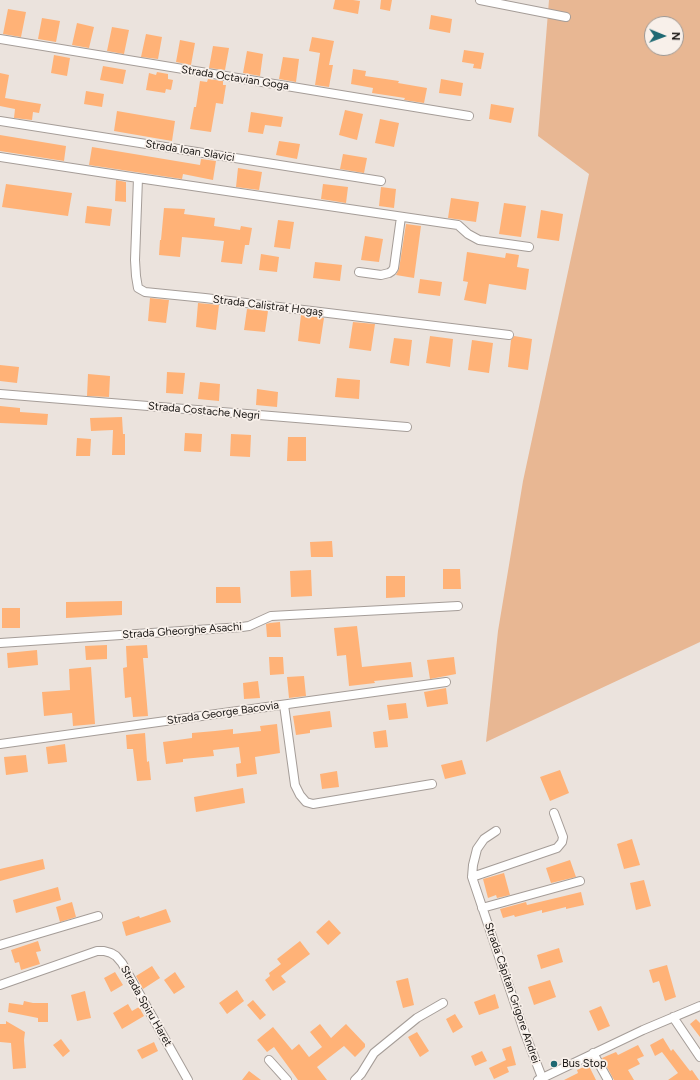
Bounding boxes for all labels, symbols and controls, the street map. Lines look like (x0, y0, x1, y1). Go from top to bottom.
north arrow (644, 16, 684, 56)
text: N (669, 32, 682, 41)
street label: Strada Octavian Goga (180, 63, 290, 93)
street label: Strada Ioan Slavici (144, 137, 236, 165)
street label: Strada Calistrat Hogaș (212, 293, 324, 319)
street label: Strada Costache Negri (148, 400, 260, 422)
street label: Strada Gheorghe Asachi (122, 620, 242, 642)
street label: Strada George Bacovia (166, 699, 280, 727)
street label: Strada Căpitan Grigore Andrei (482, 921, 542, 1065)
street label: Strada Spiru Haret (117, 963, 175, 1049)
place label: Bus Stop (562, 1057, 606, 1071)
marker: Bus Stop (549, 1059, 559, 1069)

